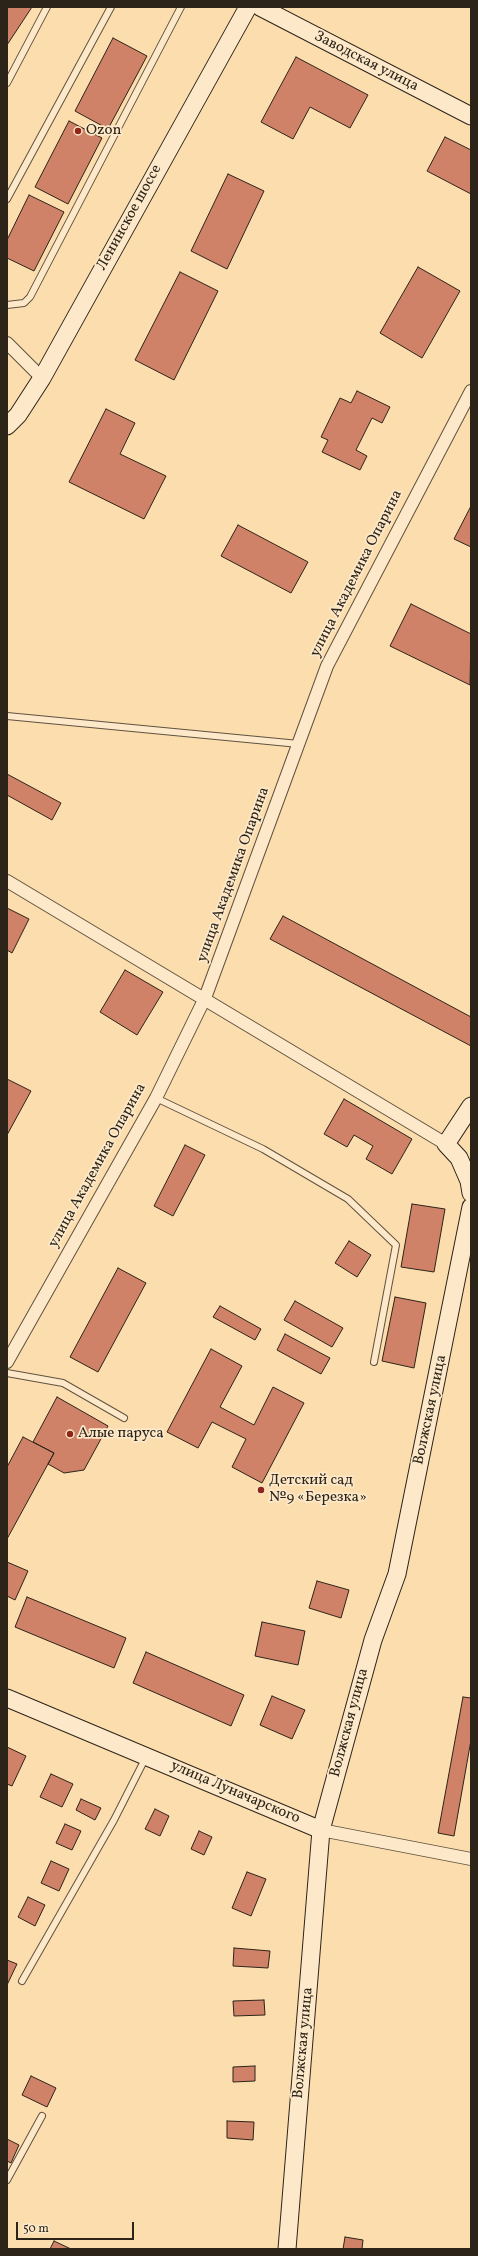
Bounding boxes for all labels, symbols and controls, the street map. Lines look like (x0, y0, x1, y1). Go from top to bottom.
street label: Заводская улица (311, 28, 421, 96)
place label: Ozon (86, 122, 121, 140)
marker: Ozon (73, 126, 83, 136)
street label: Ленинское шоссе (93, 162, 167, 274)
street label: улица Академика Опарина (307, 487, 407, 661)
street label: улица Академика Опарина (194, 785, 274, 965)
street label: улица Академика Опарина (45, 1081, 151, 1251)
street label: Волжская улица (411, 1353, 451, 1467)
place label: Алые паруса (78, 1425, 164, 1443)
marker: Алые паруса (65, 1429, 75, 1439)
place label: Детский сад №9 «Березка» (269, 1472, 367, 1507)
marker: Детский сад №9 «Березка» (256, 1485, 266, 1495)
street label: Волжская улица (327, 1667, 373, 1779)
street label: улица Луначарского (167, 1758, 303, 1828)
street label: Волжская улица (290, 1986, 318, 2100)
scale bar (18, 2214, 136, 2240)
text: 50 m (23, 2221, 49, 2237)

